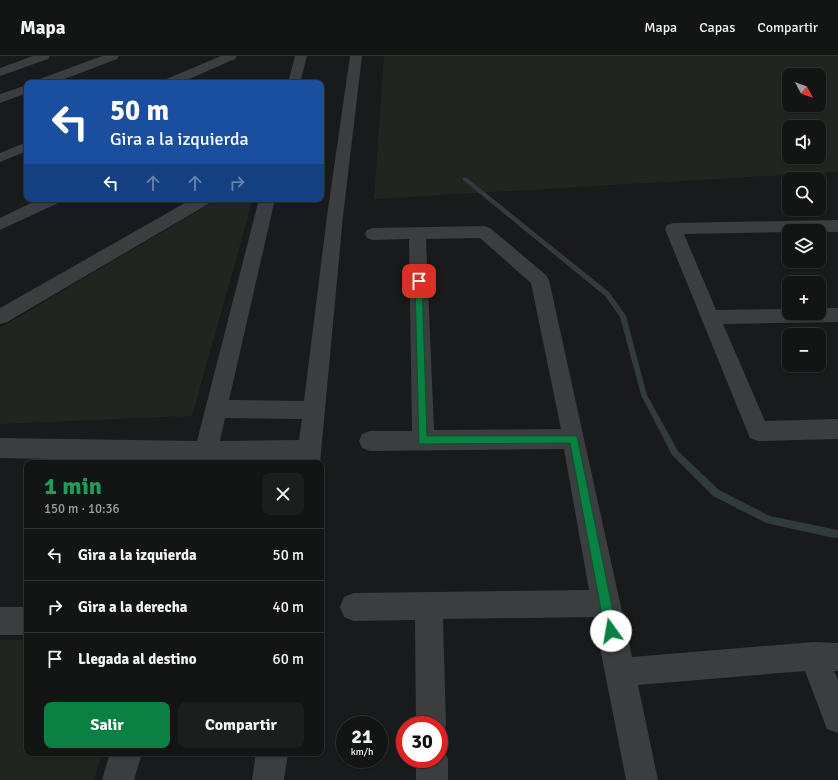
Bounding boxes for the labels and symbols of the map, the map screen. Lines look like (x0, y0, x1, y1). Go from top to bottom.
north arrow (782, 68, 826, 112)
pin (402, 264, 436, 298)
position arrow (590, 610, 632, 652)
speed limit sign: 30 (396, 716, 448, 768)

